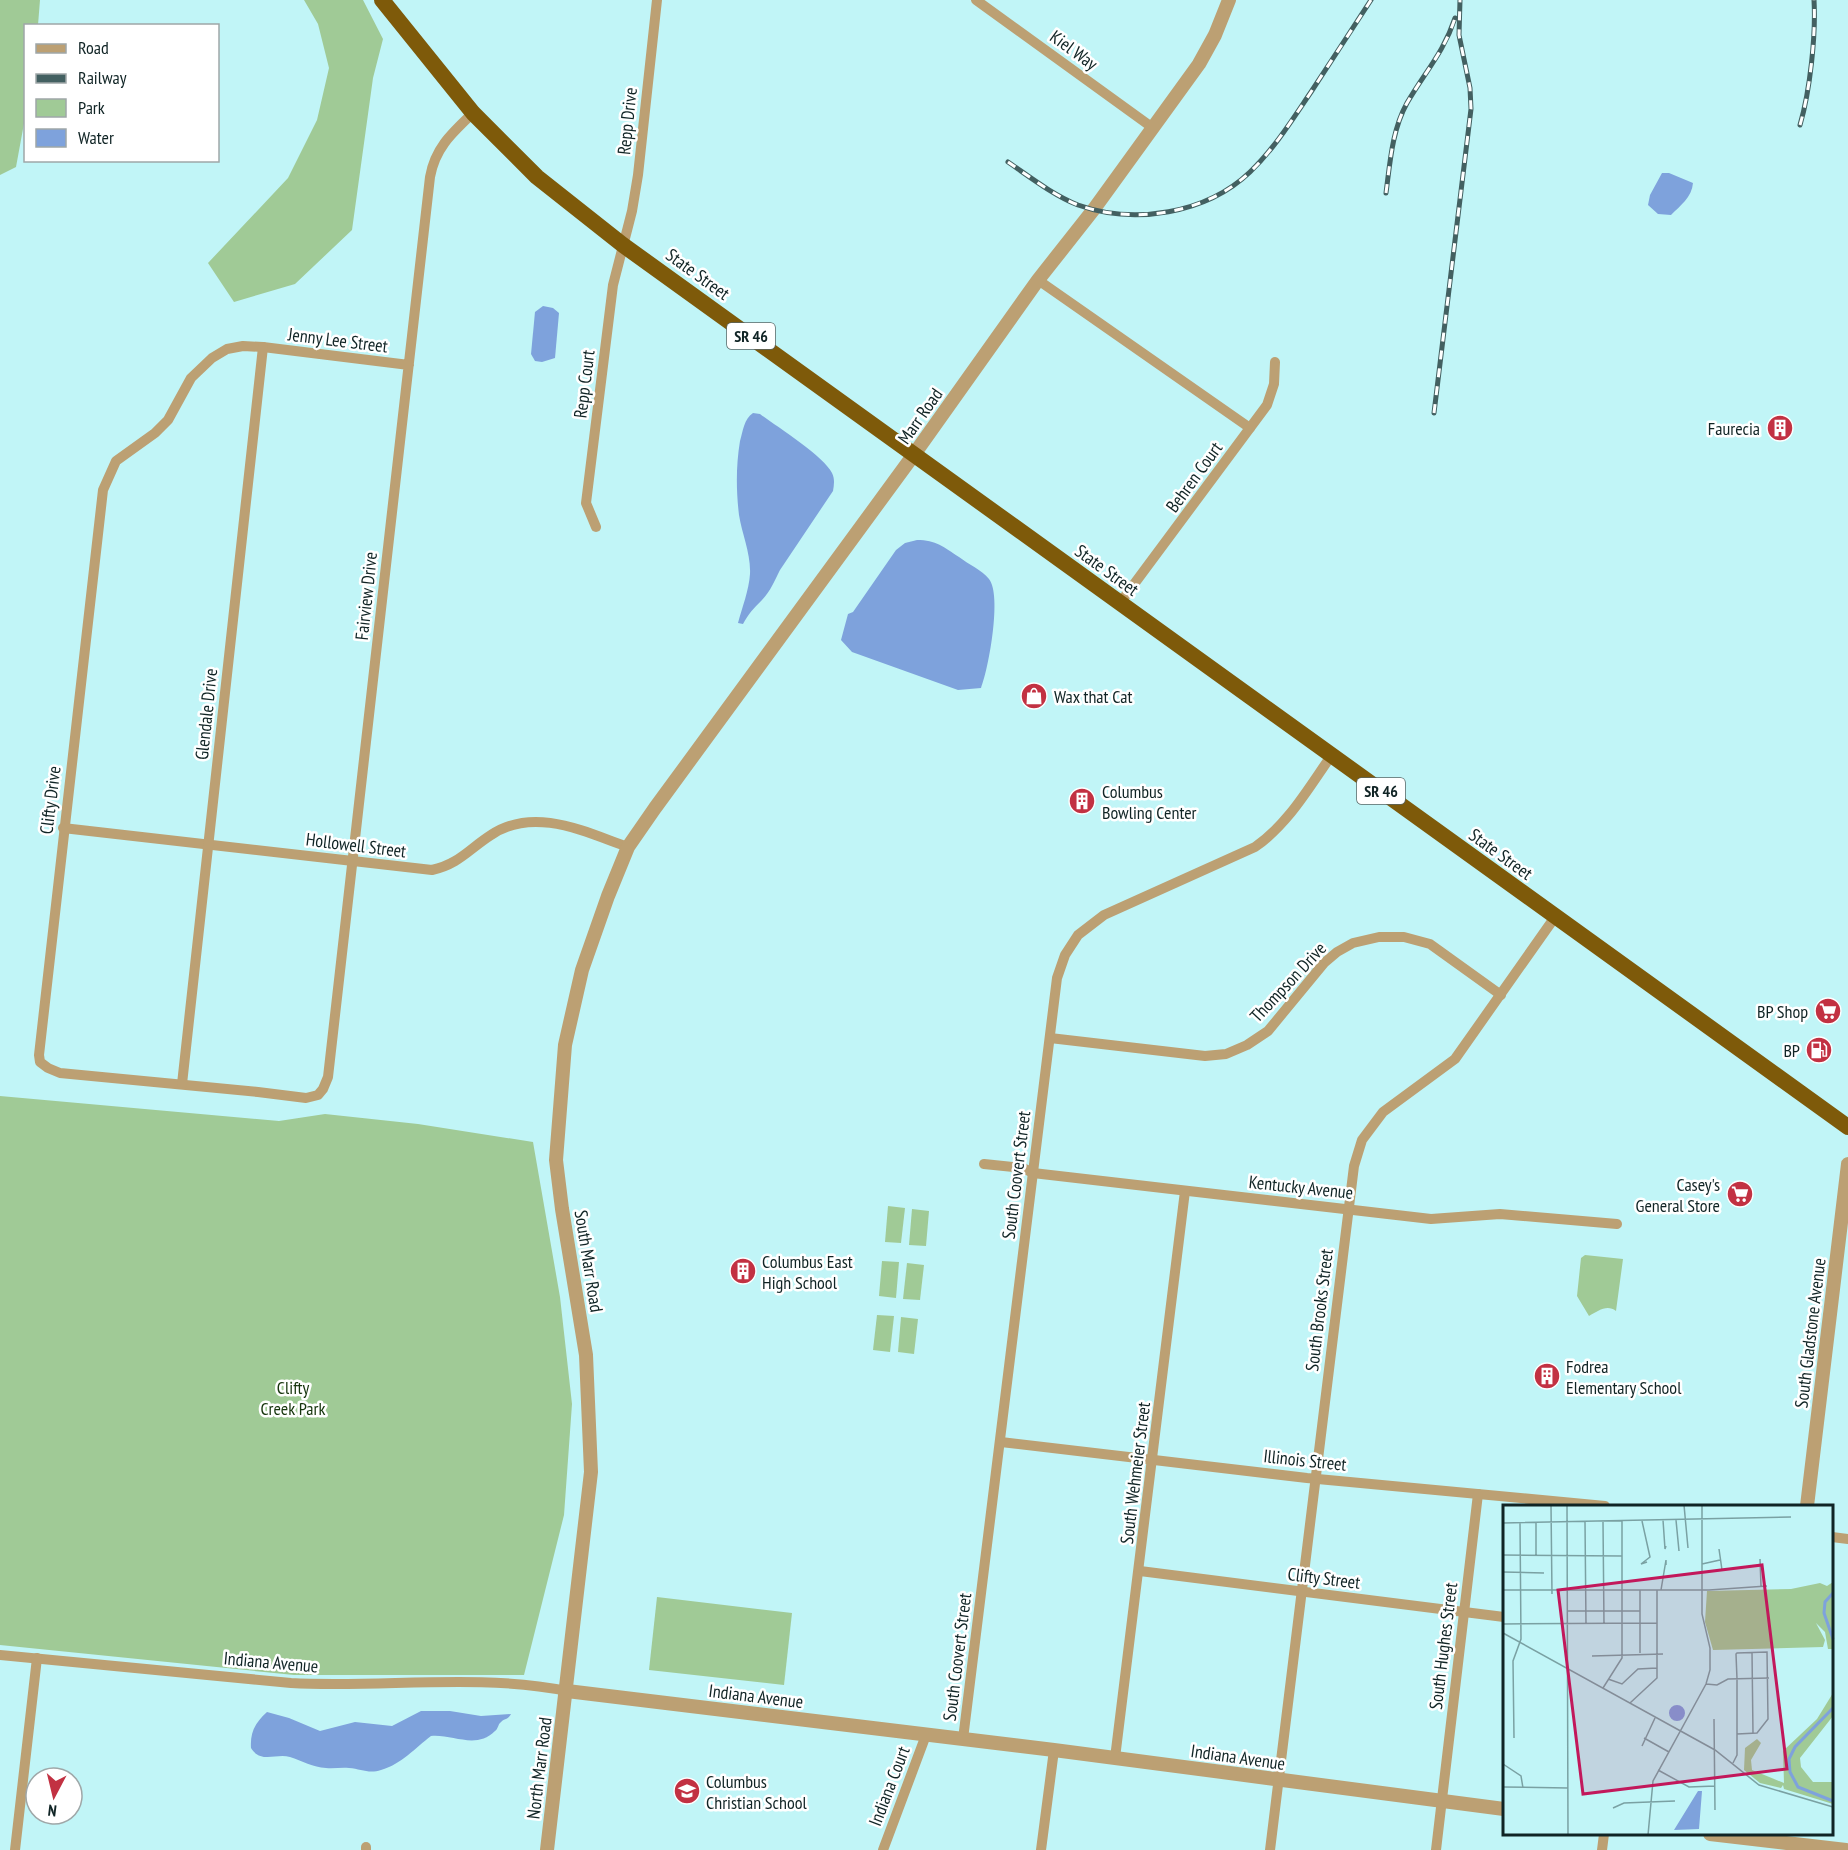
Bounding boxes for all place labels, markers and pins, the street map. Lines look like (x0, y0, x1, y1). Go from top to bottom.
building icon: Faurecia (1765, 413, 1795, 443)
place label: Faurecia (1708, 417, 1760, 440)
shop icon: Wax that Cat (1019, 681, 1049, 711)
place label: Wax that Cat (1054, 685, 1133, 708)
place label: Columbus Bowling Center (1102, 780, 1197, 824)
building icon: Columbus Bowling Center (1067, 786, 1097, 816)
supermarket icon: BP Shop (1813, 996, 1843, 1026)
place label: BP Shop (1757, 1000, 1808, 1023)
fuel station icon: BP (1804, 1035, 1834, 1065)
place label: BP (1783, 1039, 1800, 1062)
place label: Casey's General Store (1636, 1173, 1720, 1217)
supermarket icon: Casey's General Store (1725, 1179, 1755, 1209)
place label: Columbus East High School (762, 1250, 853, 1294)
building icon: Columbus East High School (728, 1256, 758, 1286)
place label: Fodrea Elementary School (1566, 1355, 1682, 1399)
building icon: Fodrea Elementary School (1532, 1361, 1562, 1391)
place label: Columbus Christian School (706, 1770, 807, 1814)
school or university icon: Columbus Christian School (672, 1776, 702, 1806)

